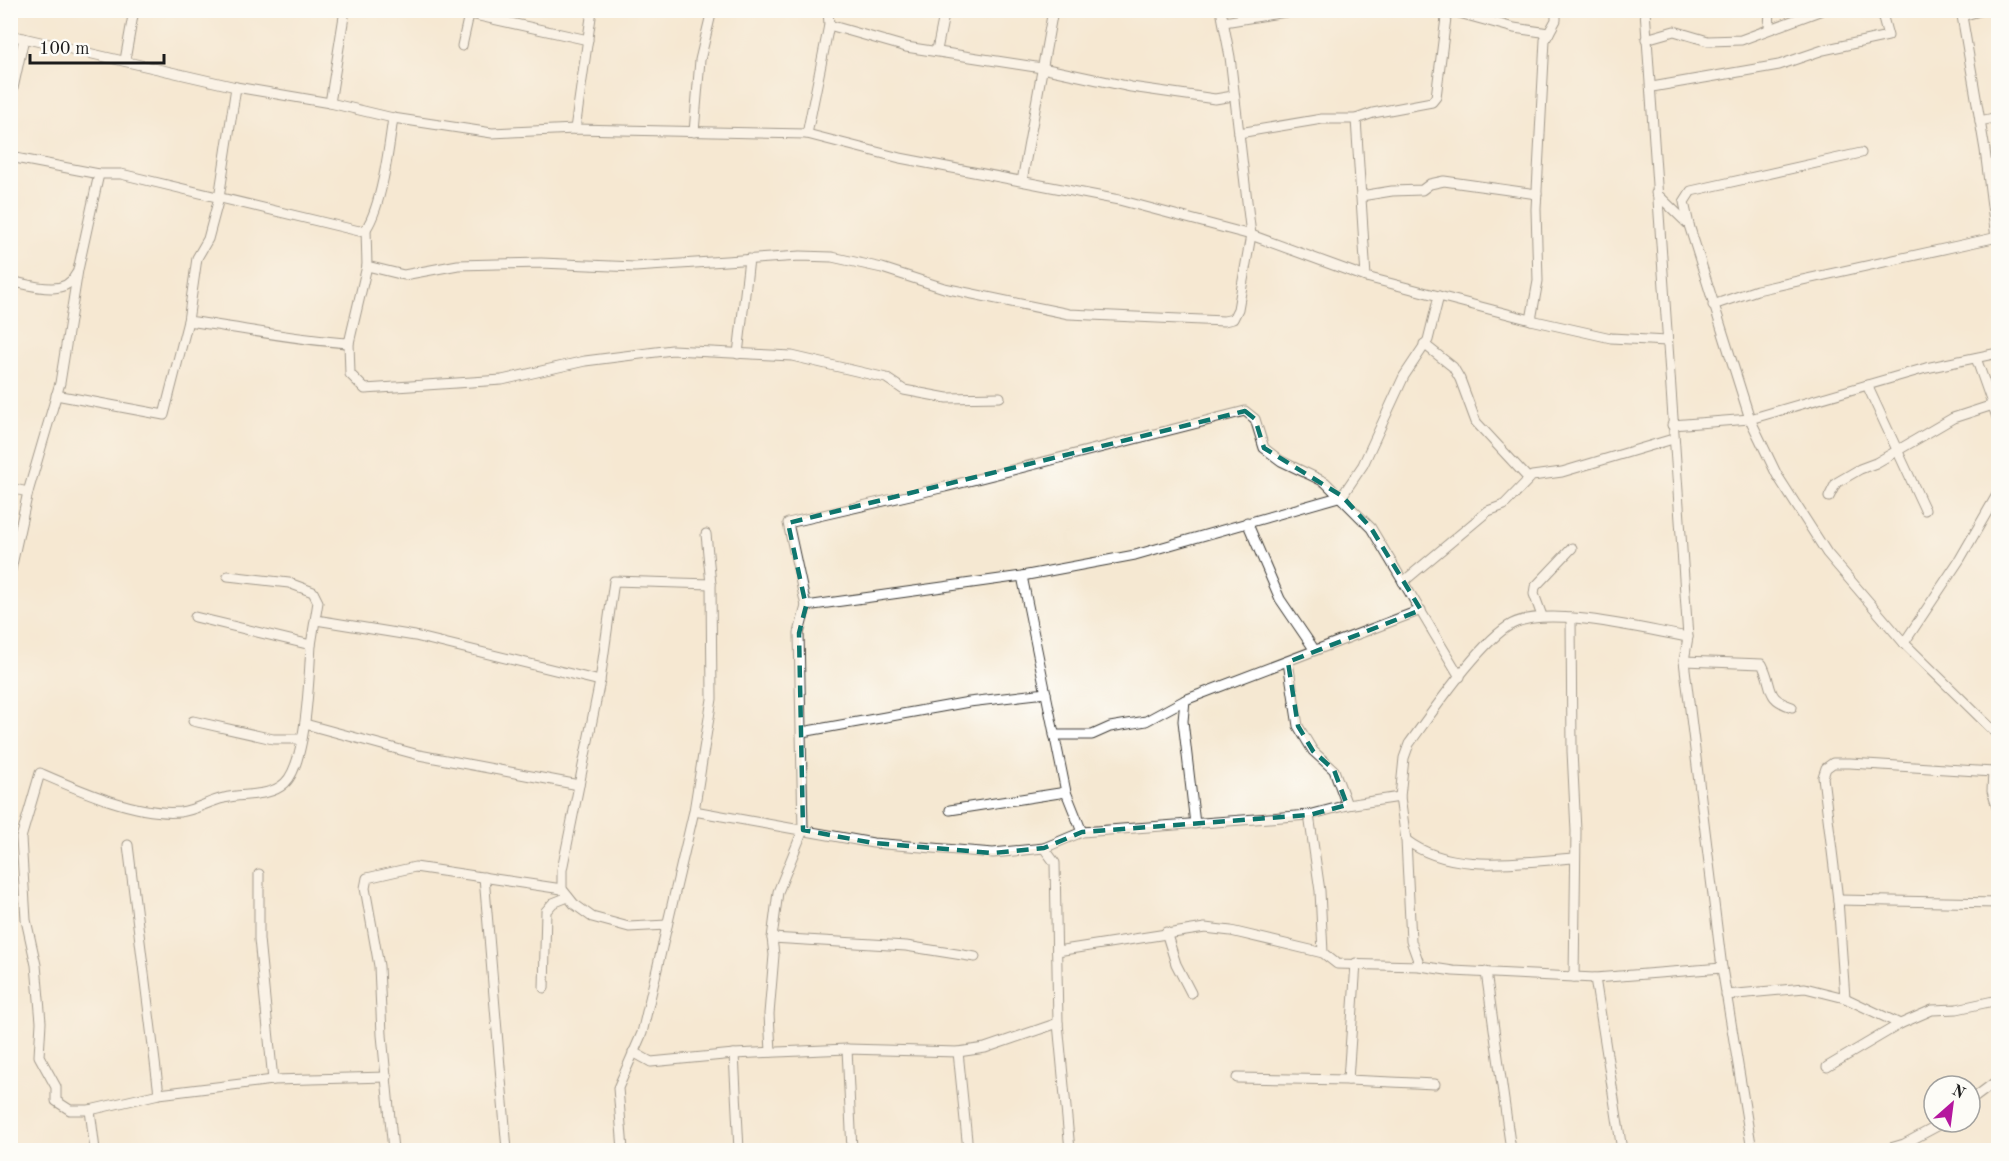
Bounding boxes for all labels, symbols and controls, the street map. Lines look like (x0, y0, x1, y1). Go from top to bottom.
scale bar (30, 27, 164, 65)
text: 100 m (39, 40, 90, 58)
north arrow (1922, 1074, 1982, 1134)
text: N (1949, 1083, 1968, 1103)

